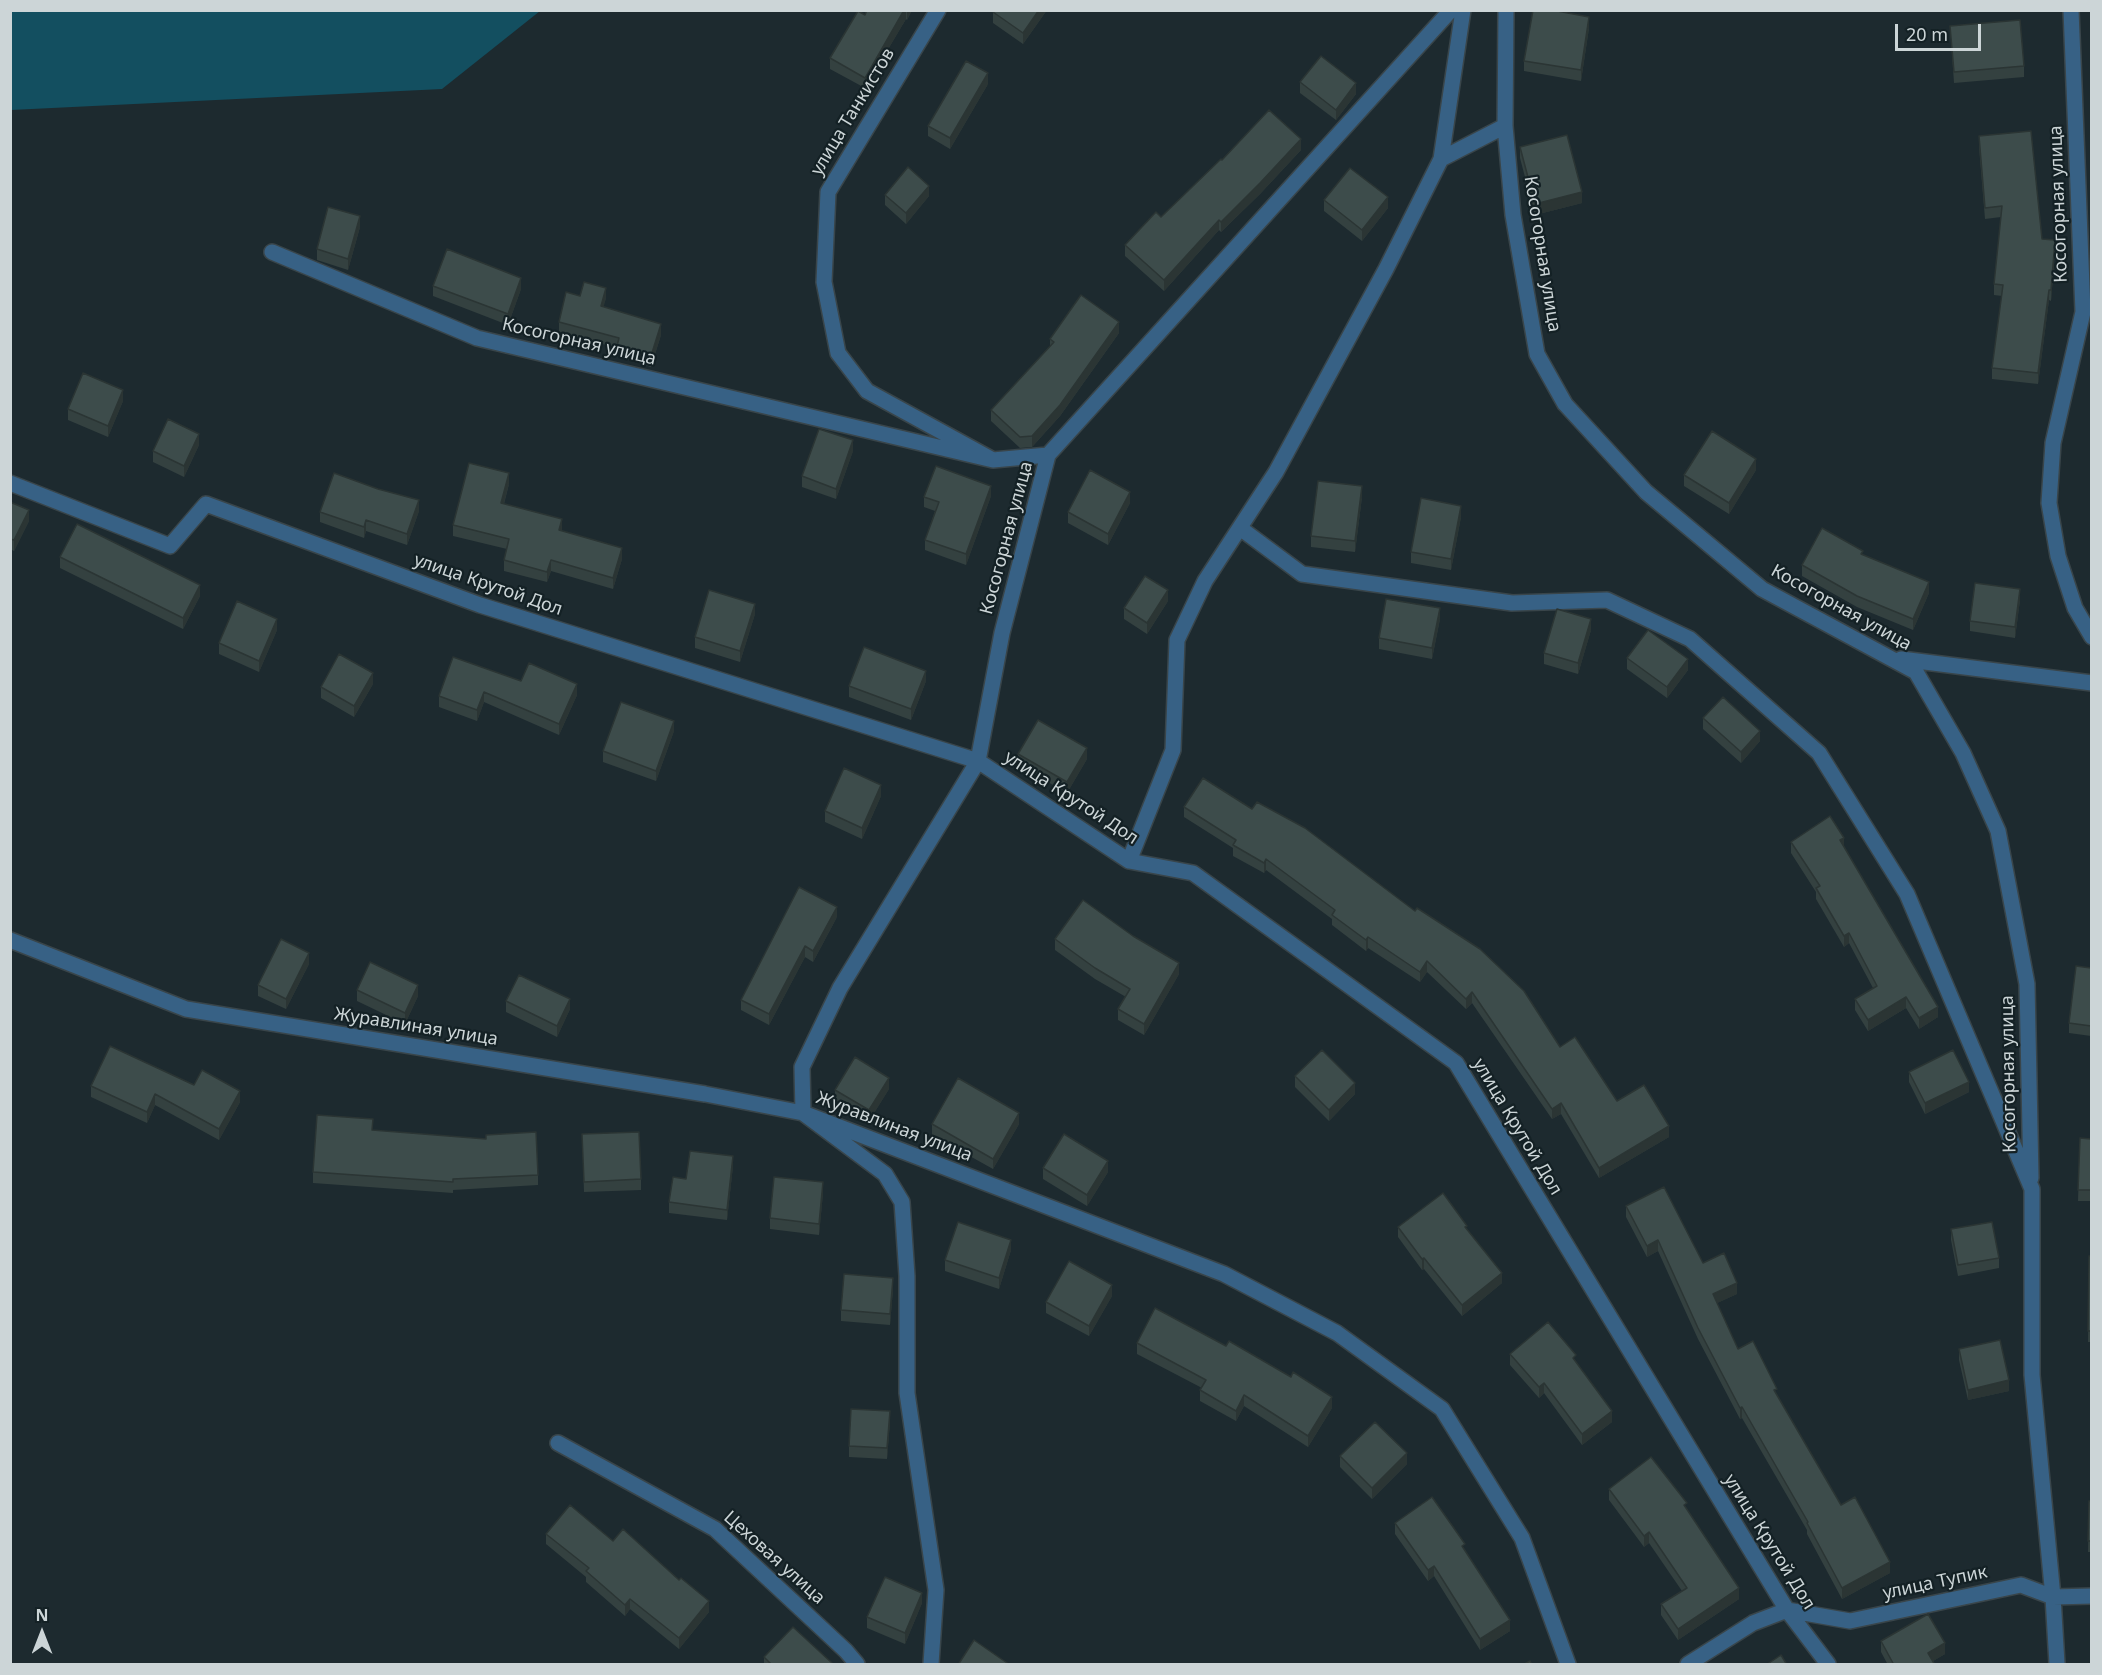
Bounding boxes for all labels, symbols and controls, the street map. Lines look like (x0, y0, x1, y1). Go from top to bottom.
scale bar (1898, 12, 1984, 50)
text: 20 m (1906, 22, 1948, 46)
street label: улица Танкистов (806, 44, 900, 180)
street label: Косогорная улица (2045, 125, 2073, 283)
street label: Косогорная улица (1519, 175, 1565, 333)
street label: Косогорная улица (500, 314, 658, 370)
street label: Косогорная улица (976, 459, 1038, 617)
street label: улица Крутой Дол (411, 549, 565, 621)
street label: Косогорная улица (1767, 560, 1915, 656)
street label: улица Крутой Дол (1000, 747, 1142, 849)
street label: Косогорная улица (1997, 995, 2021, 1153)
street label: Журавлиная улица (333, 1003, 499, 1051)
street label: улица Крутой Дол (1468, 1055, 1566, 1199)
street label: Журавлиная улица (813, 1087, 975, 1167)
street label: улица Крутой Дол (1719, 1470, 1819, 1614)
street label: Цеховая улица (719, 1507, 829, 1609)
street label: улица Тупик (1881, 1561, 1989, 1605)
north arrow (12, 1603, 72, 1663)
text: N (35, 1604, 49, 1626)

